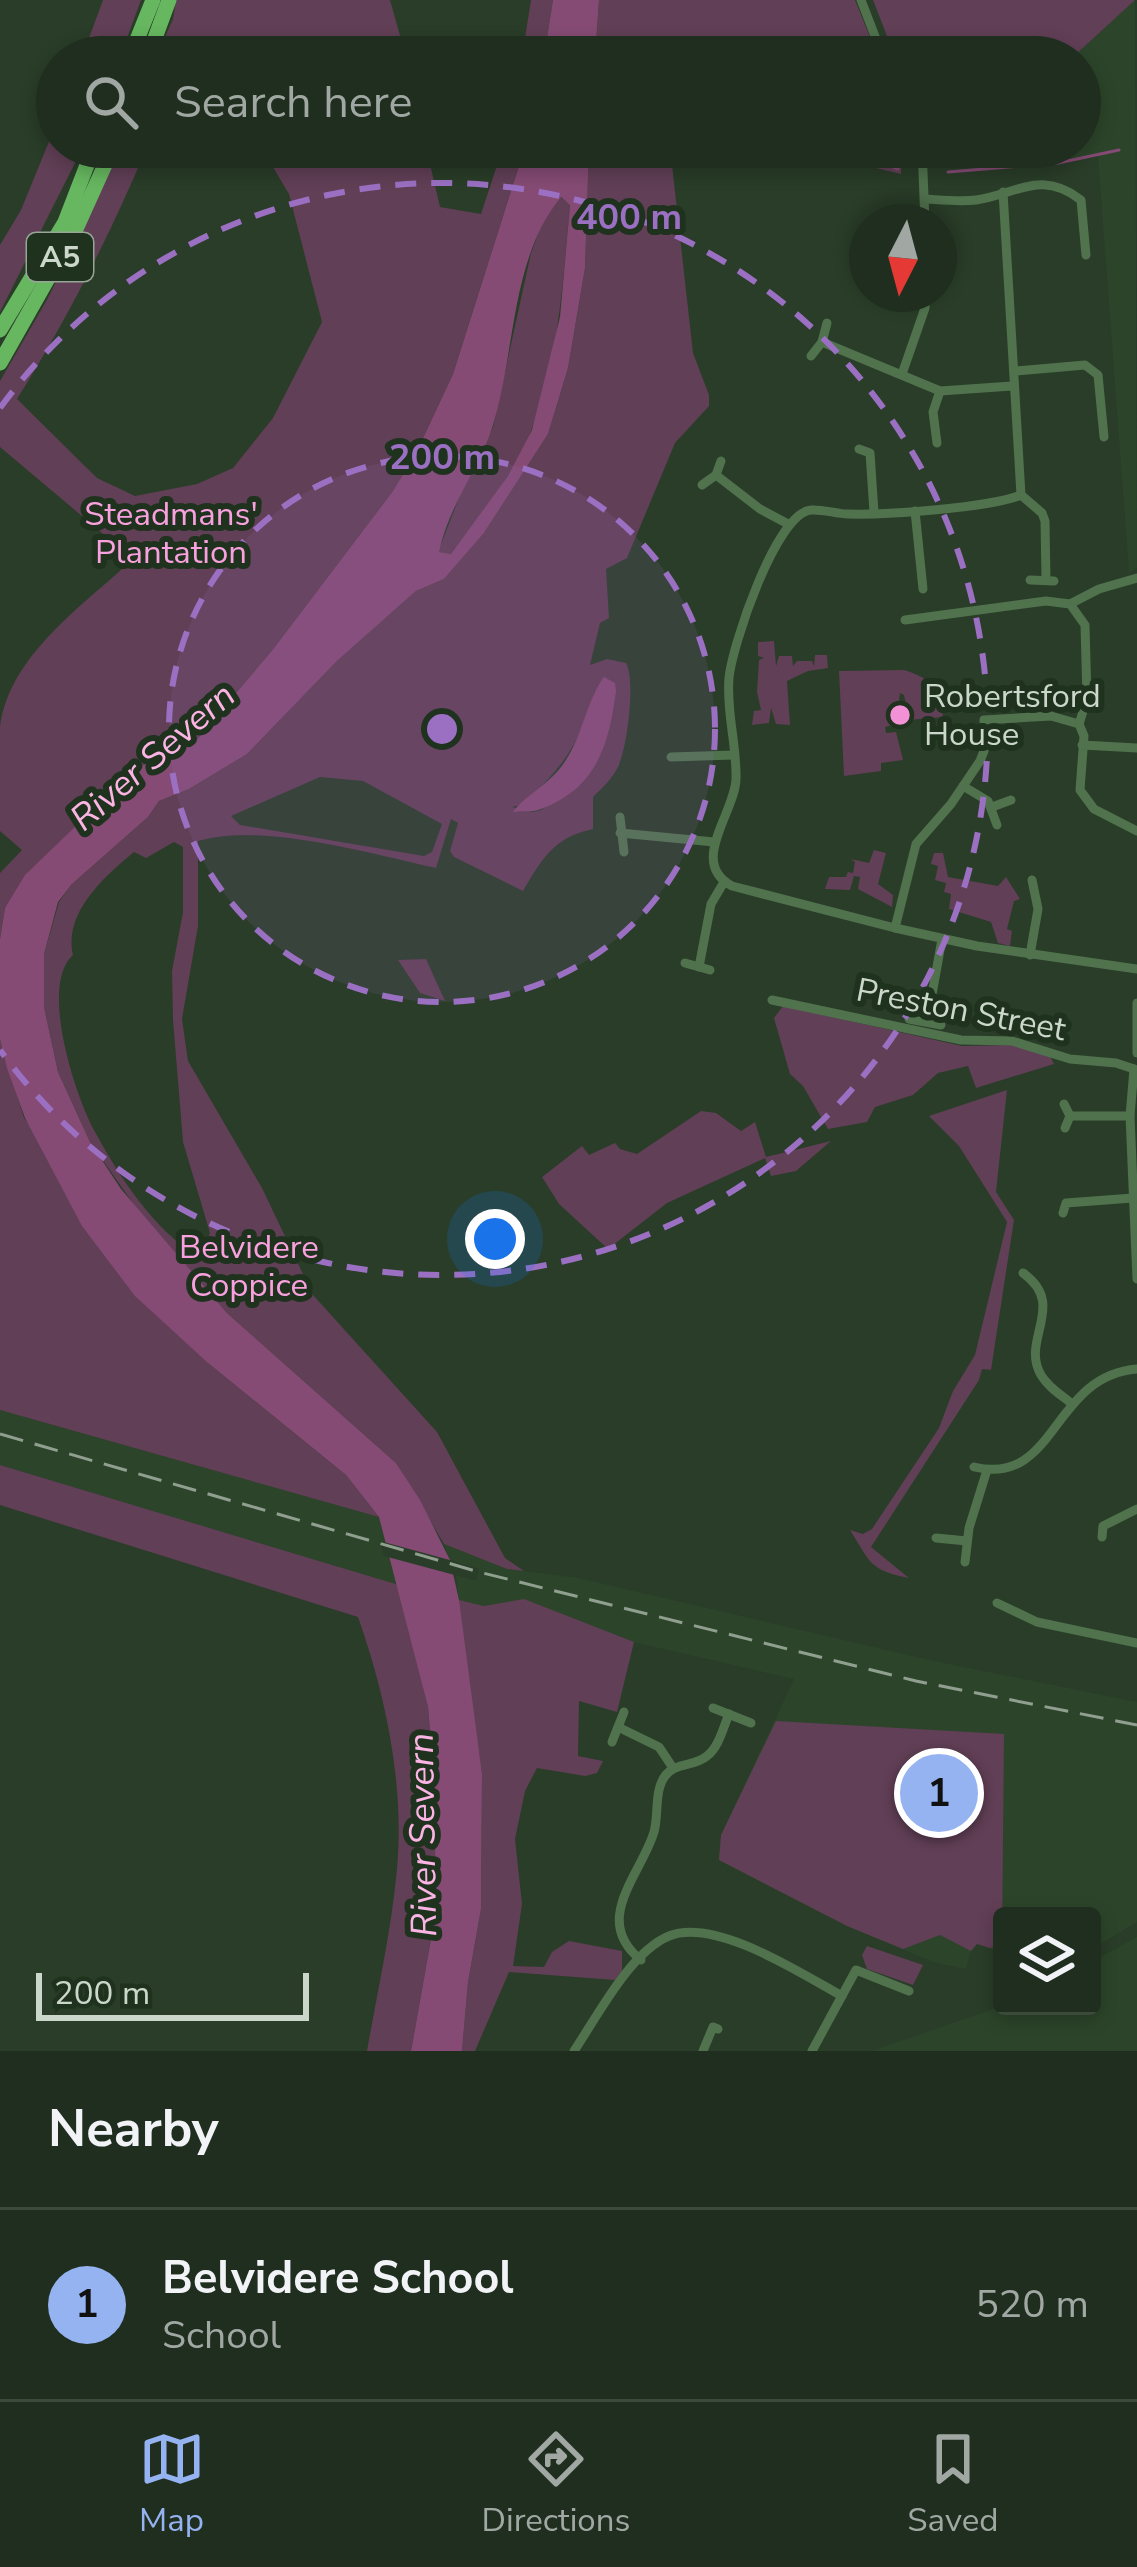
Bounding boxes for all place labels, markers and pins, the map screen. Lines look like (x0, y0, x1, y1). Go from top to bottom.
place label: Robertsford House (924, 674, 1101, 757)
marker: Robertsford House (887, 702, 913, 728)
centre of rings (421, 708, 463, 750)
pin: 1 (900, 1748, 978, 1838)

